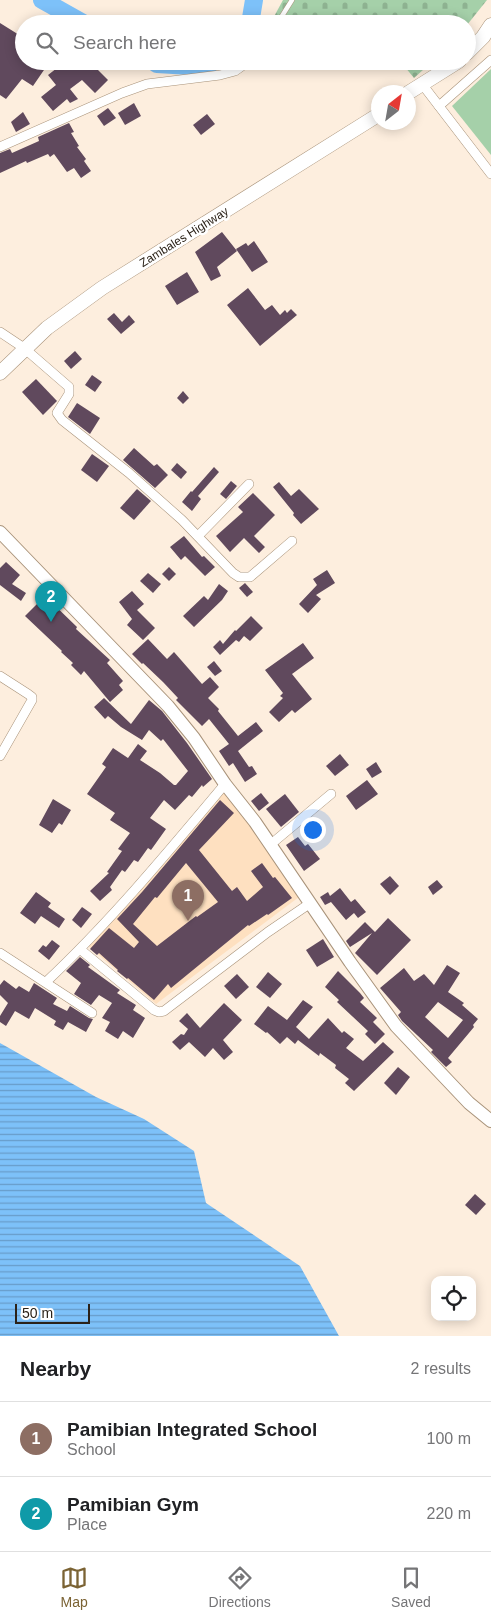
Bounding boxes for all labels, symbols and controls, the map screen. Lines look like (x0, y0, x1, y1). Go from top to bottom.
search box (15, 15, 476, 70)
icon: search (33, 29, 61, 57)
text: Search here (73, 32, 177, 53)
north arrow (371, 85, 416, 130)
street label: Zambales Highway (137, 204, 231, 270)
pin: 2 (35, 581, 67, 622)
your location (300, 817, 326, 843)
pin: 1 (172, 880, 204, 921)
map controls (431, 1276, 476, 1321)
button: locate (431, 1276, 476, 1321)
scale bar (15, 1301, 90, 1324)
text: 50 m (22, 1305, 53, 1321)
text: Nearby (20, 1357, 91, 1380)
text: 2 results (411, 1360, 471, 1377)
text: Pamibian Integrated School (67, 1419, 317, 1440)
text: 1 (32, 1430, 40, 1447)
text: 100 m (427, 1430, 471, 1447)
text: School (67, 1441, 116, 1458)
text: Pamibian Gym (67, 1494, 199, 1515)
text: 2 (32, 1505, 40, 1522)
text: 220 m (427, 1505, 471, 1522)
text: Place (67, 1516, 107, 1533)
tab: Map (60, 1564, 88, 1610)
tab: Directions (209, 1564, 271, 1610)
tab: Saved (391, 1564, 431, 1610)

